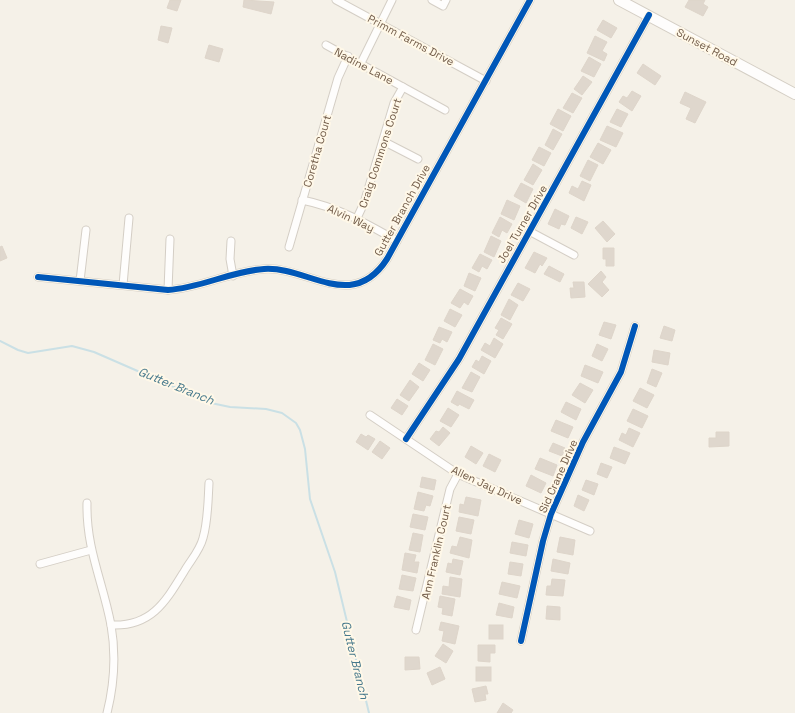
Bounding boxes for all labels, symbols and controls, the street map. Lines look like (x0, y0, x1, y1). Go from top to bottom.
street label: Primm Farms Drive (365, 11, 457, 69)
street label: Sunset Road (674, 25, 740, 69)
street label: Nadine Lane (332, 45, 396, 87)
street label: Craig Commons Court (356, 96, 404, 210)
street label: Coretha Court (300, 113, 334, 189)
street label: Gutter Branch Drive (371, 162, 433, 258)
street label: Joel Turner Drive (494, 182, 550, 266)
street label: Alvin Way (325, 201, 377, 235)
water label: Gutter Branch (136, 364, 217, 409)
street label: Sid Crane Drive (536, 437, 580, 515)
street label: Allen Jay Drive (449, 462, 525, 508)
street label: Ann Franklin Court (418, 503, 454, 601)
water label: Gutter Branch (338, 619, 373, 702)

